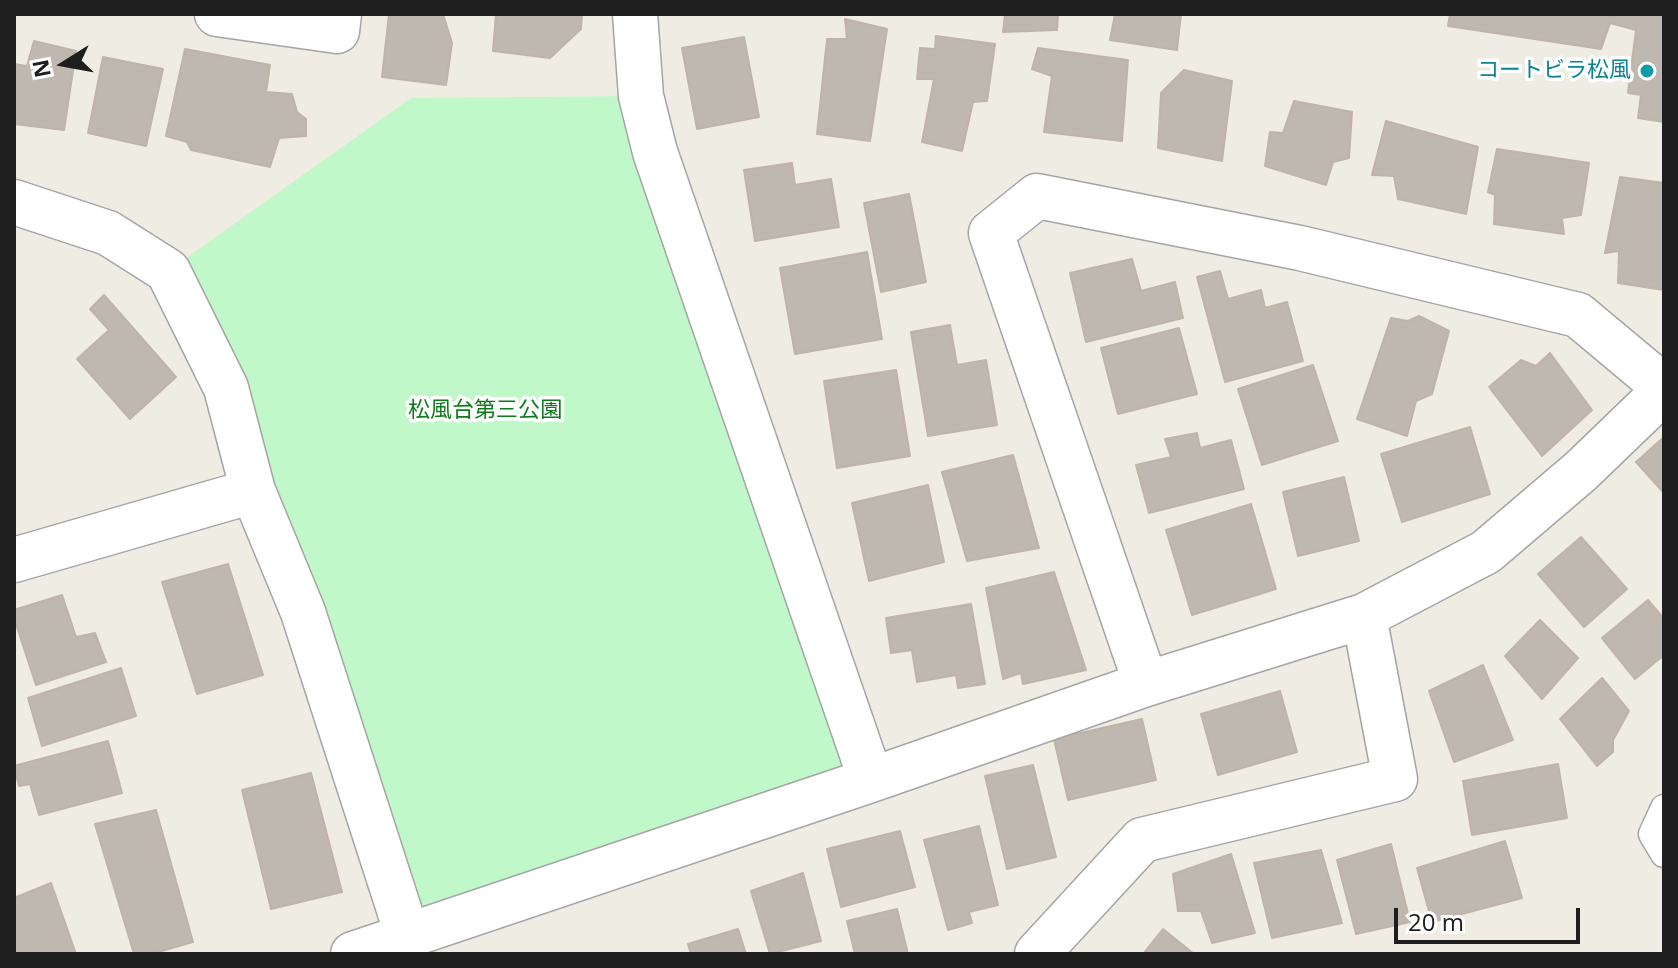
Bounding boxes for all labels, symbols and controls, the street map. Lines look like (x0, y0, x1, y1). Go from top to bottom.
north arrow (24, 24, 104, 104)
text: N (24, 57, 57, 80)
place label: コートビラ松風 (1477, 58, 1631, 84)
marker: コートビラ松風 (1638, 62, 1656, 80)
park label: 松風台第三公園 (408, 398, 562, 424)
scale bar (1398, 892, 1584, 942)
text: 20 m (1408, 905, 1464, 938)

